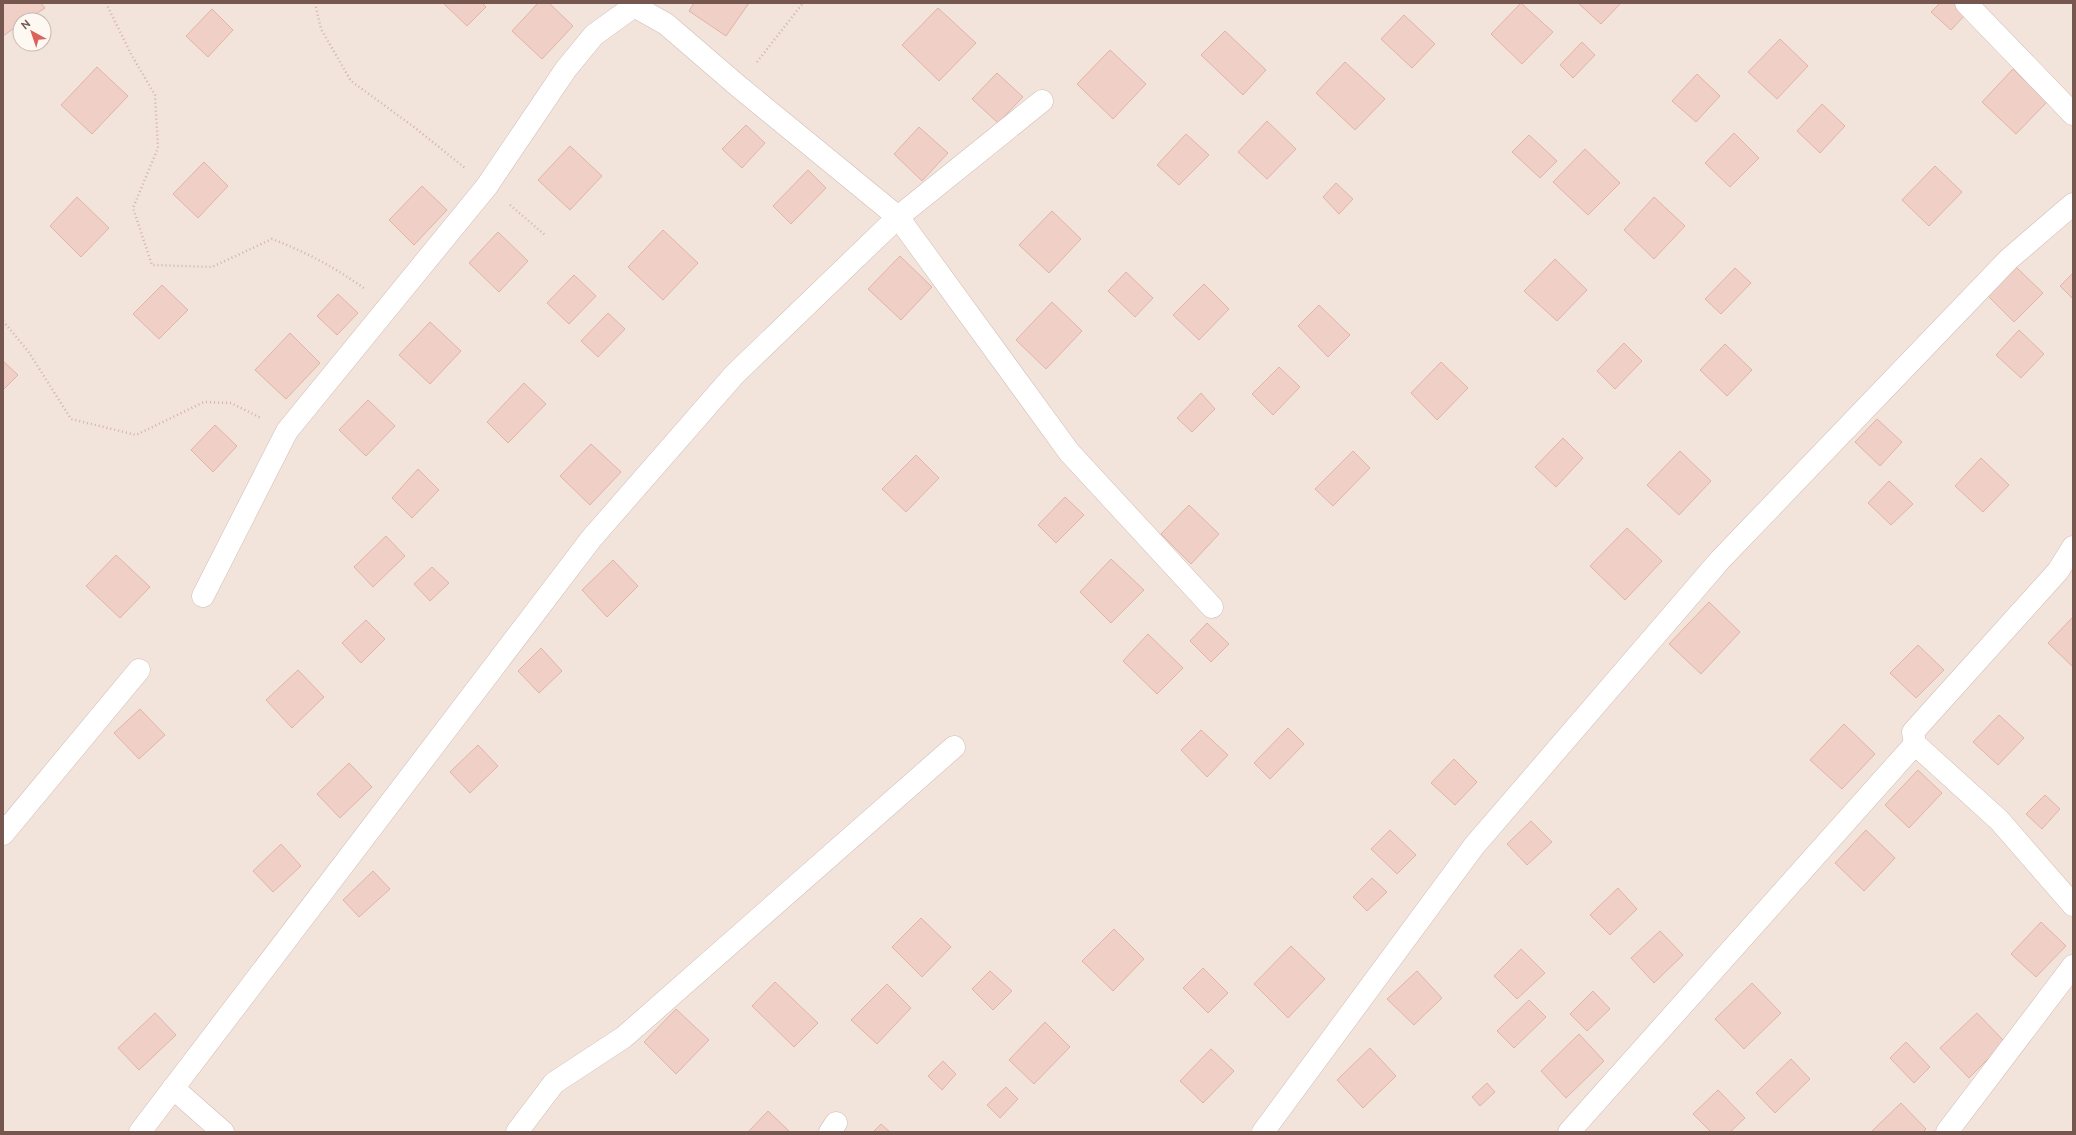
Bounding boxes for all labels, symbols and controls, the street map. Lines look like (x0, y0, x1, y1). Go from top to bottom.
north arrow (12, 12, 52, 52)
text: N (19, 17, 33, 32)

